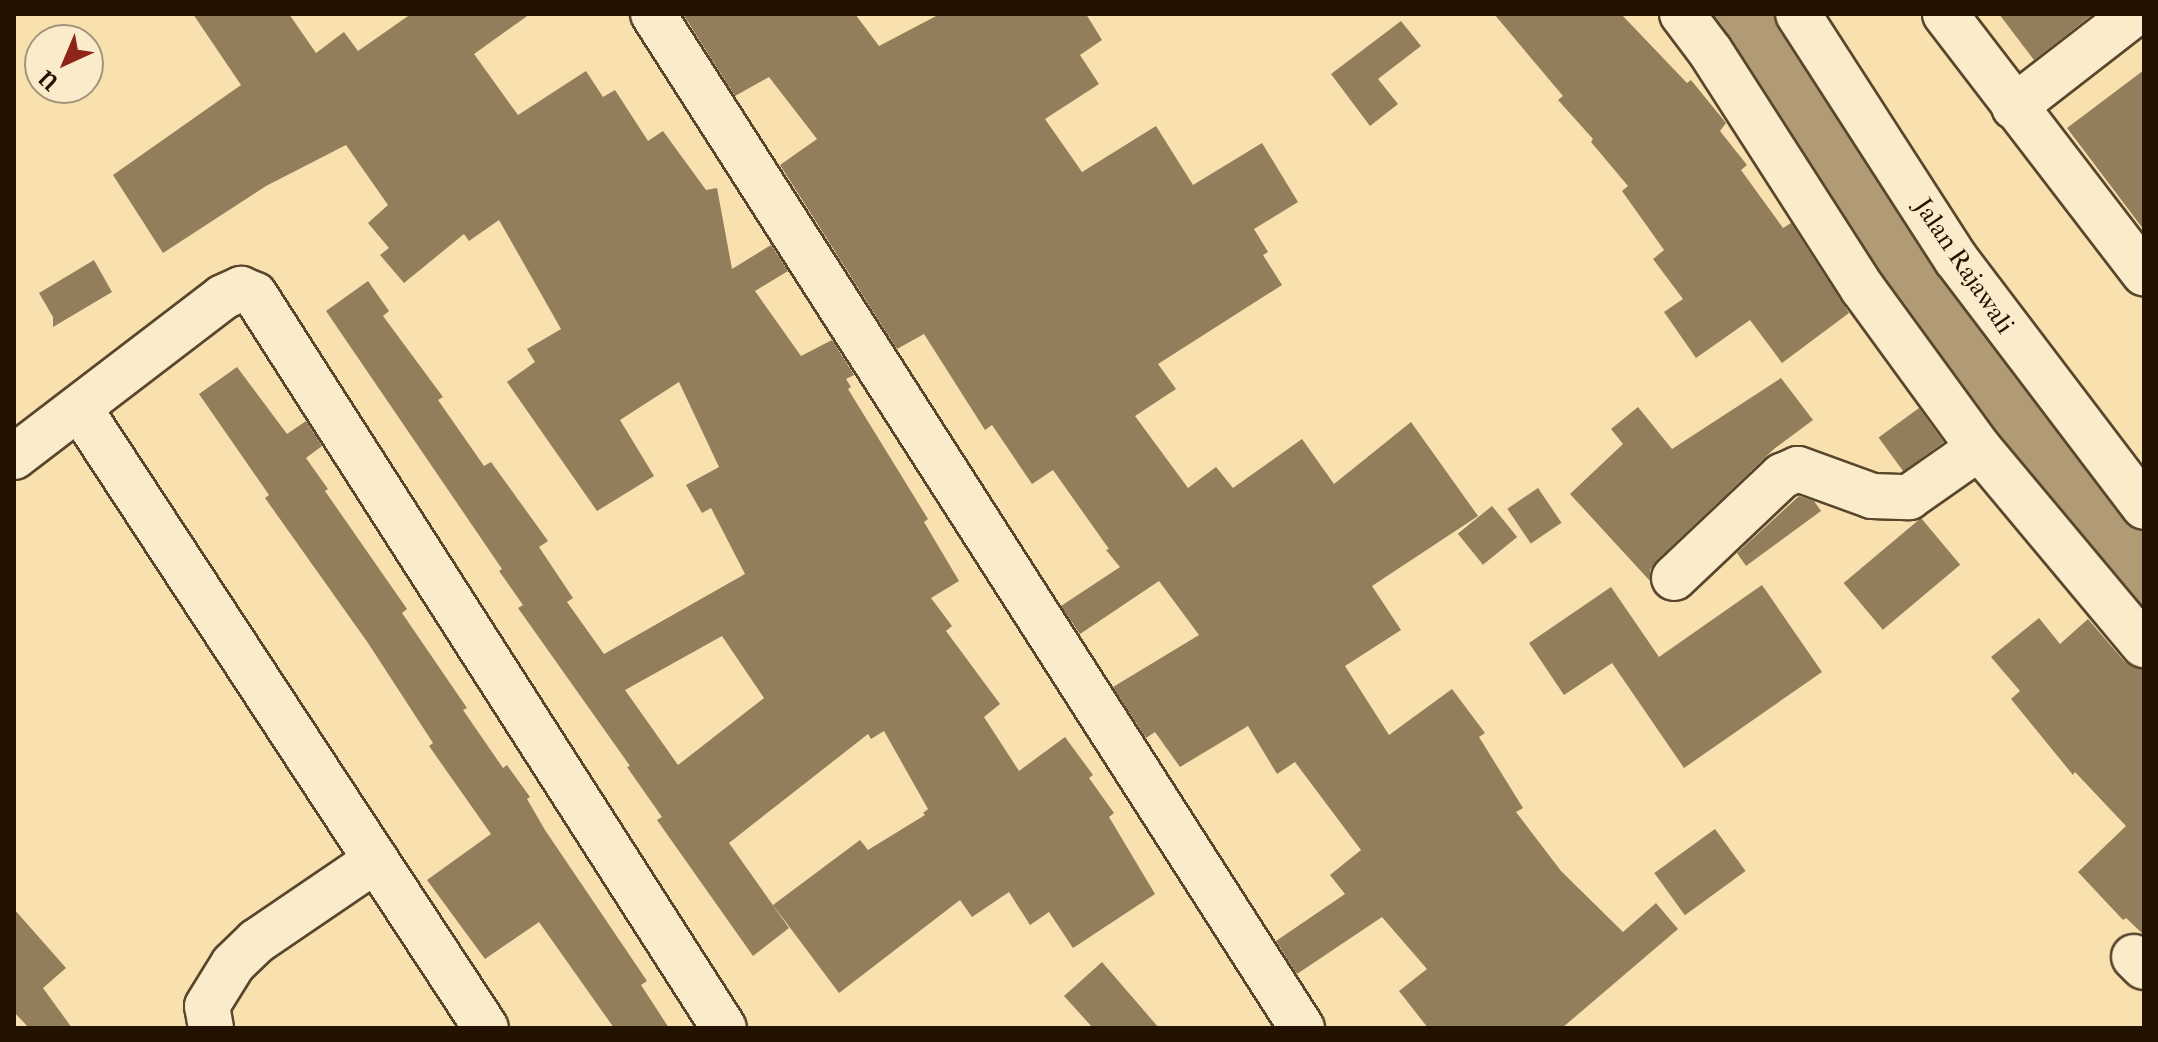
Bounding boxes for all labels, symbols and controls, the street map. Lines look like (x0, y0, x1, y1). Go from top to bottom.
north arrow (24, 24, 104, 104)
text: U (34, 65, 64, 95)
street label: Jalan Rajawali (1907, 192, 2021, 340)

